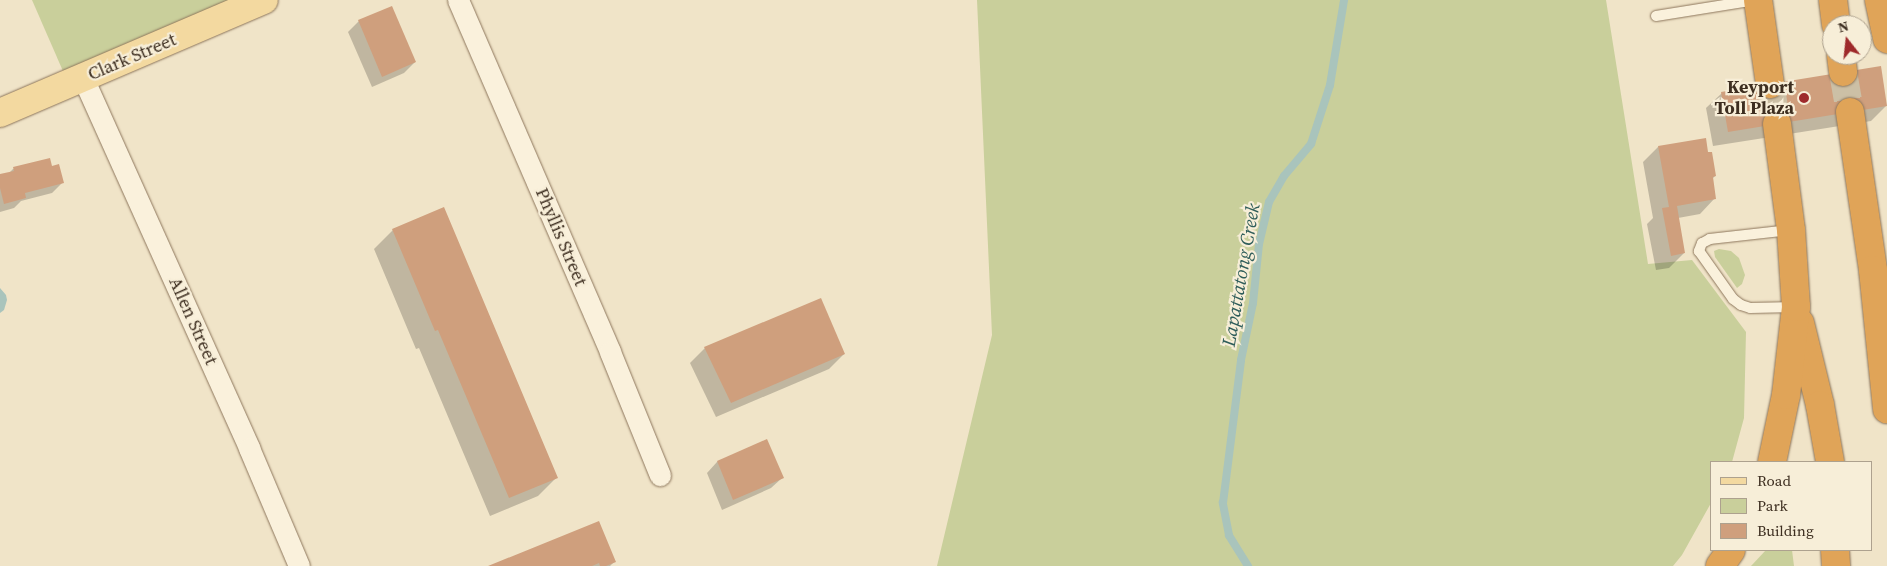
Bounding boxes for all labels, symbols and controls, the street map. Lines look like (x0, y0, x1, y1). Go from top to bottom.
north arrow (1822, 15, 1872, 65)
text: N (1835, 16, 1851, 38)
street label: Clark Street (85, 29, 179, 85)
place label: Keyport Toll Plaza (1715, 77, 1794, 120)
marker: Keyport Toll Plaza (1798, 92, 1810, 104)
street label: Phyllis Street (531, 185, 591, 289)
water label: Lapattatong Creek (1217, 202, 1265, 348)
street label: Allen Street (164, 274, 222, 368)
legend (1710, 461, 1872, 551)
text: Road (1757, 470, 1791, 491)
text: Park (1757, 495, 1788, 516)
text: Building (1757, 520, 1814, 541)

